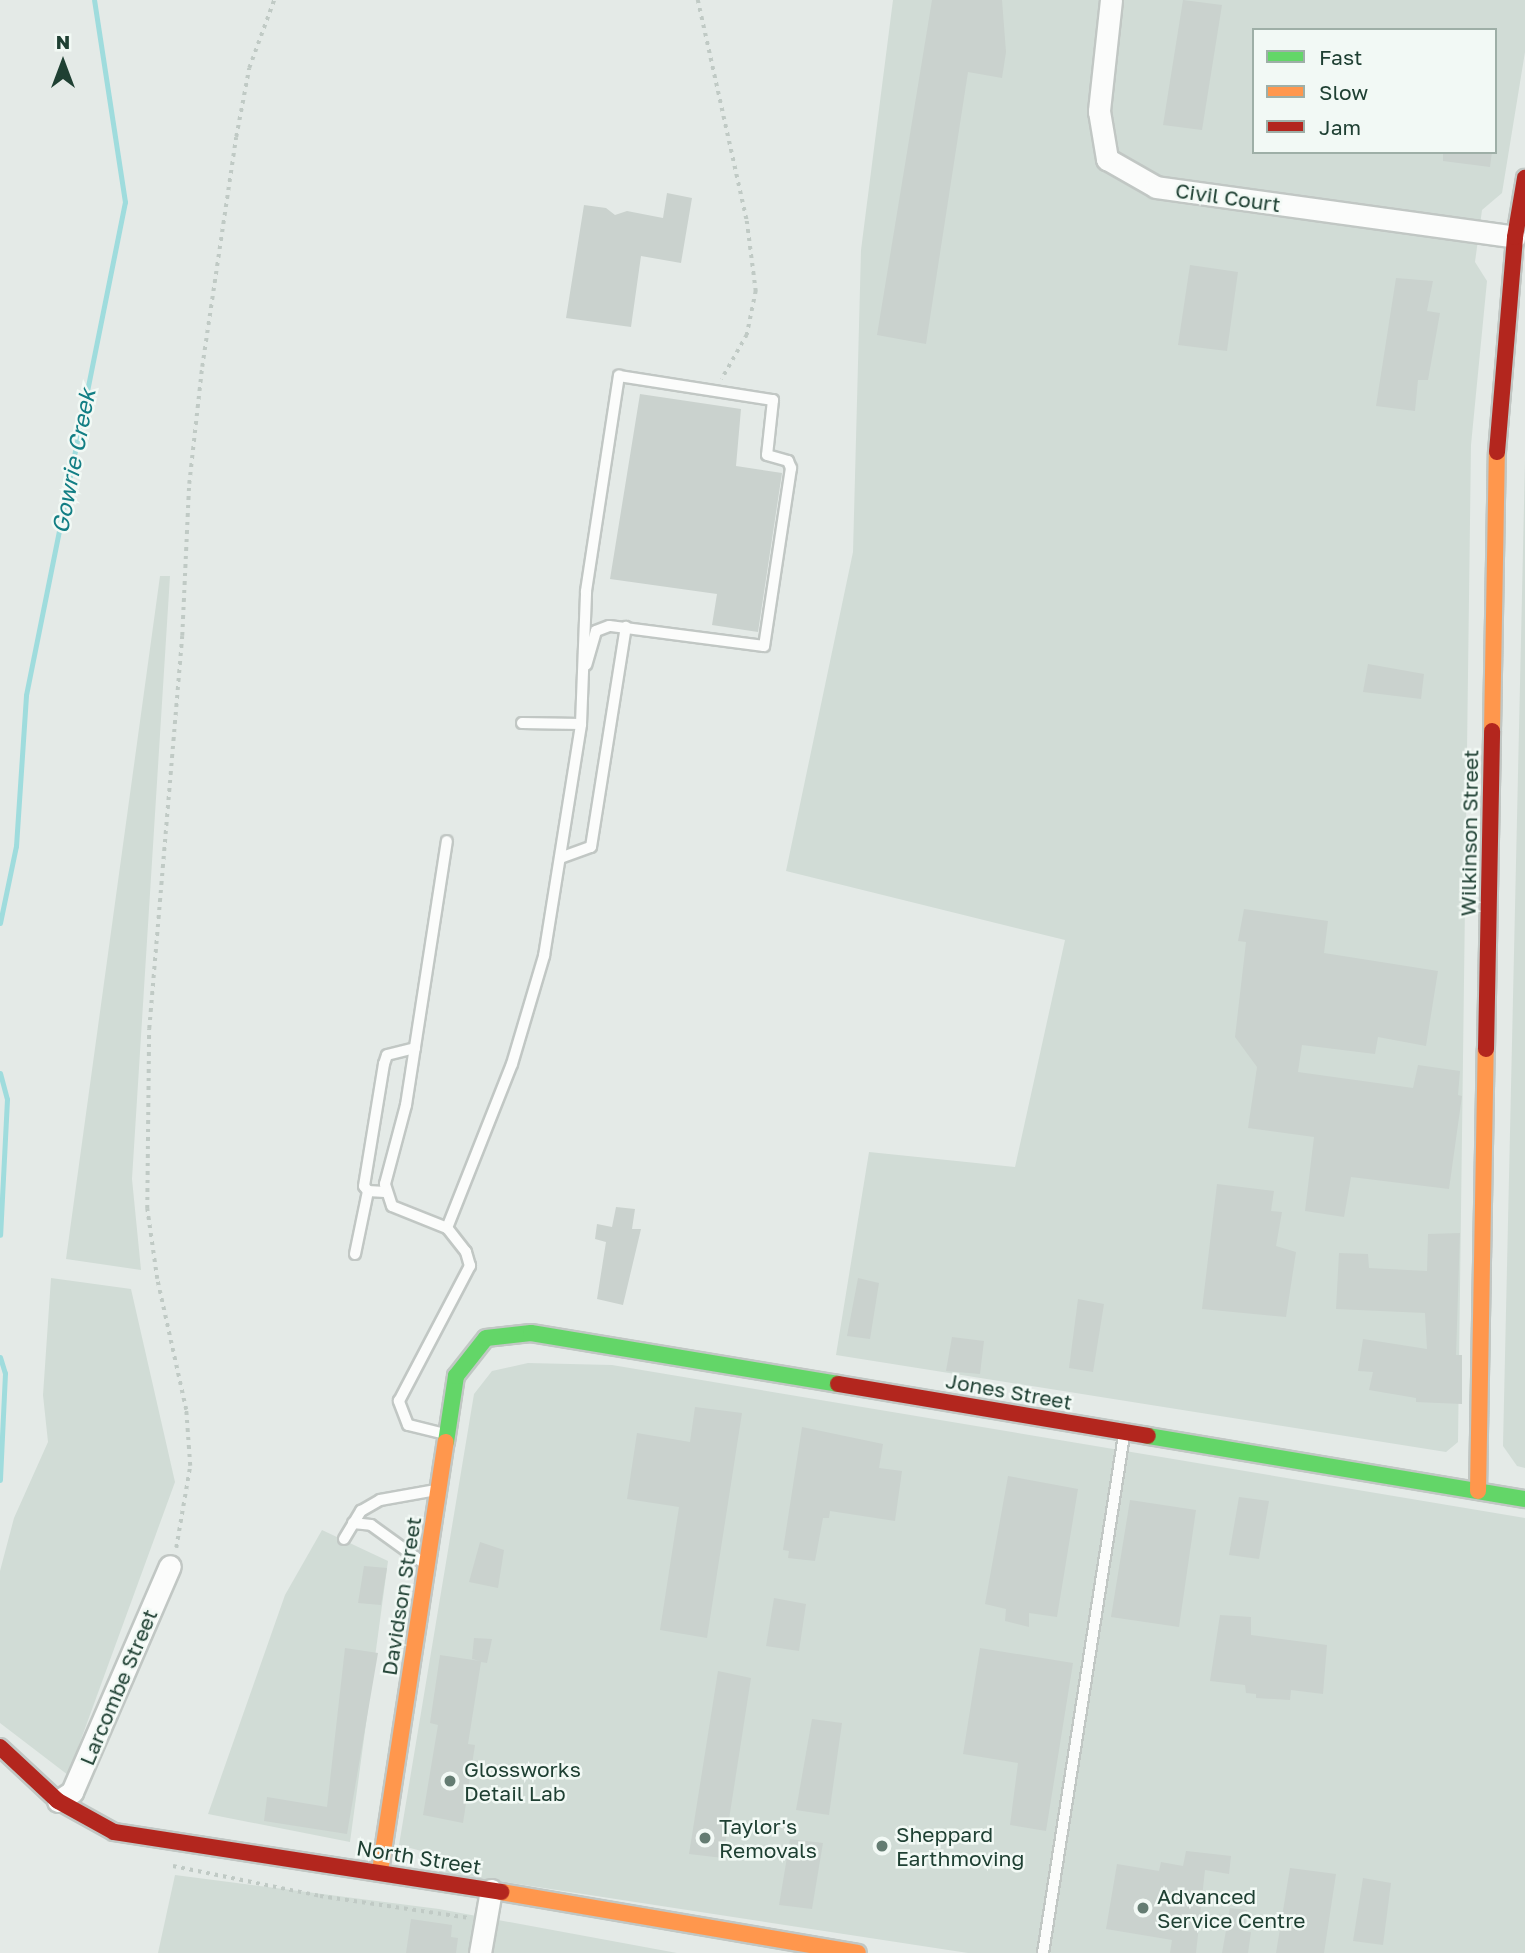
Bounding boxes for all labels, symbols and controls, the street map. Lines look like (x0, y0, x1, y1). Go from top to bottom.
north arrow (28, 28, 98, 98)
legend (1252, 28, 1497, 154)
text: N (56, 30, 70, 53)
text: Fast (1319, 44, 1362, 70)
text: Slow (1319, 79, 1368, 105)
text: Jam (1319, 114, 1361, 140)
street label: Civil Court (1174, 177, 1282, 217)
water label: Gowrie Creek (45, 386, 101, 536)
street label: Wilkinson Street (1455, 749, 1483, 917)
street label: Jones Street (944, 1367, 1074, 1415)
street label: Davidson Street (376, 1515, 426, 1677)
street label: Larcombe Street (74, 1605, 162, 1769)
place label: Glossworks Detail Lab (464, 1756, 581, 1806)
marker: Glossworks Detail Lab (442, 1773, 458, 1789)
place label: Taylor's Removals (719, 1813, 817, 1863)
place label: Sheppard Earthmoving (896, 1821, 1024, 1871)
marker: Taylor's Removals (697, 1830, 713, 1846)
street label: North Street (355, 1835, 483, 1879)
marker: Sheppard Earthmoving (874, 1838, 890, 1854)
place label: Advanced Service Centre (1157, 1883, 1305, 1933)
marker: Advanced Service Centre (1135, 1900, 1151, 1916)

